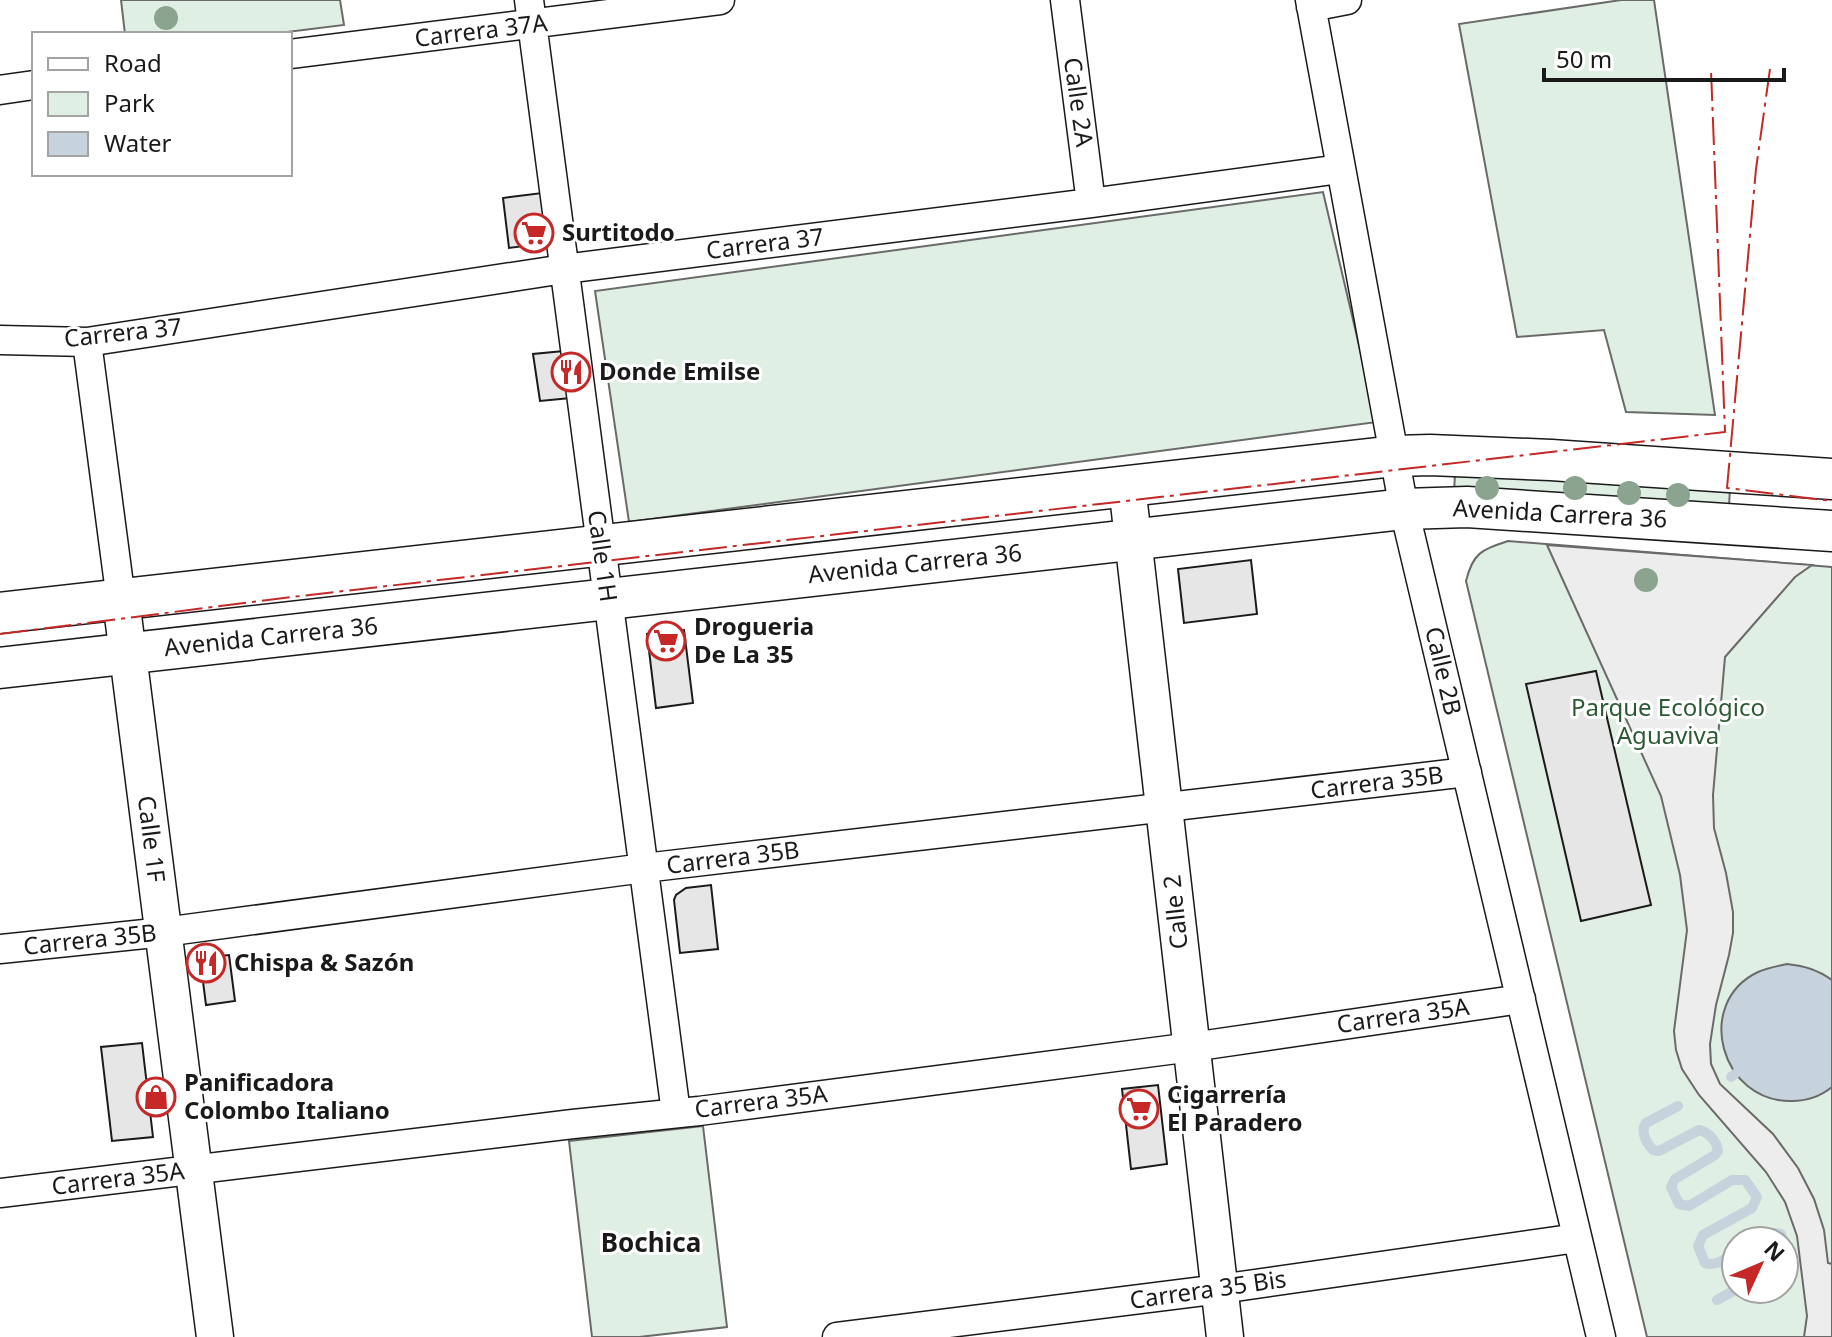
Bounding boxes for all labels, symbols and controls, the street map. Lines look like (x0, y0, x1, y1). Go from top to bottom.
street label: Carrera 37A (413, 5, 550, 54)
legend (32, 32, 292, 176)
scale bar (1544, 32, 1784, 82)
text: 50 m (1556, 42, 1612, 75)
text: Road (104, 46, 162, 79)
street label: Calle 2A (1057, 55, 1102, 149)
text: Park (104, 86, 155, 119)
text: Water (104, 126, 172, 159)
supermarket icon: Surtitodo (513, 212, 555, 254)
place label: Surtitodo (562, 215, 675, 248)
street label: Carrera 37 (704, 219, 825, 266)
street label: Carrera 37 (62, 309, 183, 354)
restaurant icon: Donde Emilse (550, 351, 592, 393)
place label: Donde Emilse (599, 354, 760, 387)
street label: Avenida Carrera 36 (1452, 490, 1668, 535)
street label: Calle 1H (581, 508, 626, 604)
street label: Avenida Carrera 36 (806, 535, 1023, 590)
street label: Avenida Carrera 36 (162, 608, 379, 663)
place label: Drogueria De La 35 (694, 609, 814, 670)
supermarket icon: Drogueria De La 35 (645, 620, 687, 662)
street label: Calle 2B (1418, 623, 1471, 718)
park label: Parque Ecológico Aguaviva (1571, 690, 1765, 751)
street label: Carrera 35B (1308, 757, 1445, 806)
street label: Calle 1F (131, 794, 174, 884)
street label: Carrera 35B (664, 832, 801, 881)
street label: Calle 2 (1154, 873, 1195, 951)
street label: Carrera 35B (22, 915, 158, 962)
restaurant icon: Chispa & Sazón (185, 942, 227, 984)
place label: Chispa & Sazón (234, 945, 414, 978)
street label: Carrera 35A (1334, 989, 1472, 1040)
place label: Panificadora Colombo Italiano (184, 1065, 390, 1126)
shop icon: Panificadora Colombo Italiano (135, 1076, 177, 1118)
street label: Carrera 35A (693, 1076, 830, 1125)
place label: Cigarrería El Paradero (1167, 1077, 1302, 1138)
supermarket icon: Cigarrería El Paradero (1118, 1088, 1160, 1130)
street label: Carrera 35A (50, 1153, 187, 1202)
district label: Bochica (601, 1224, 701, 1260)
north arrow (1720, 1225, 1800, 1305)
text: N (1758, 1234, 1792, 1267)
street label: Carrera 35 Bis (1127, 1261, 1288, 1316)

